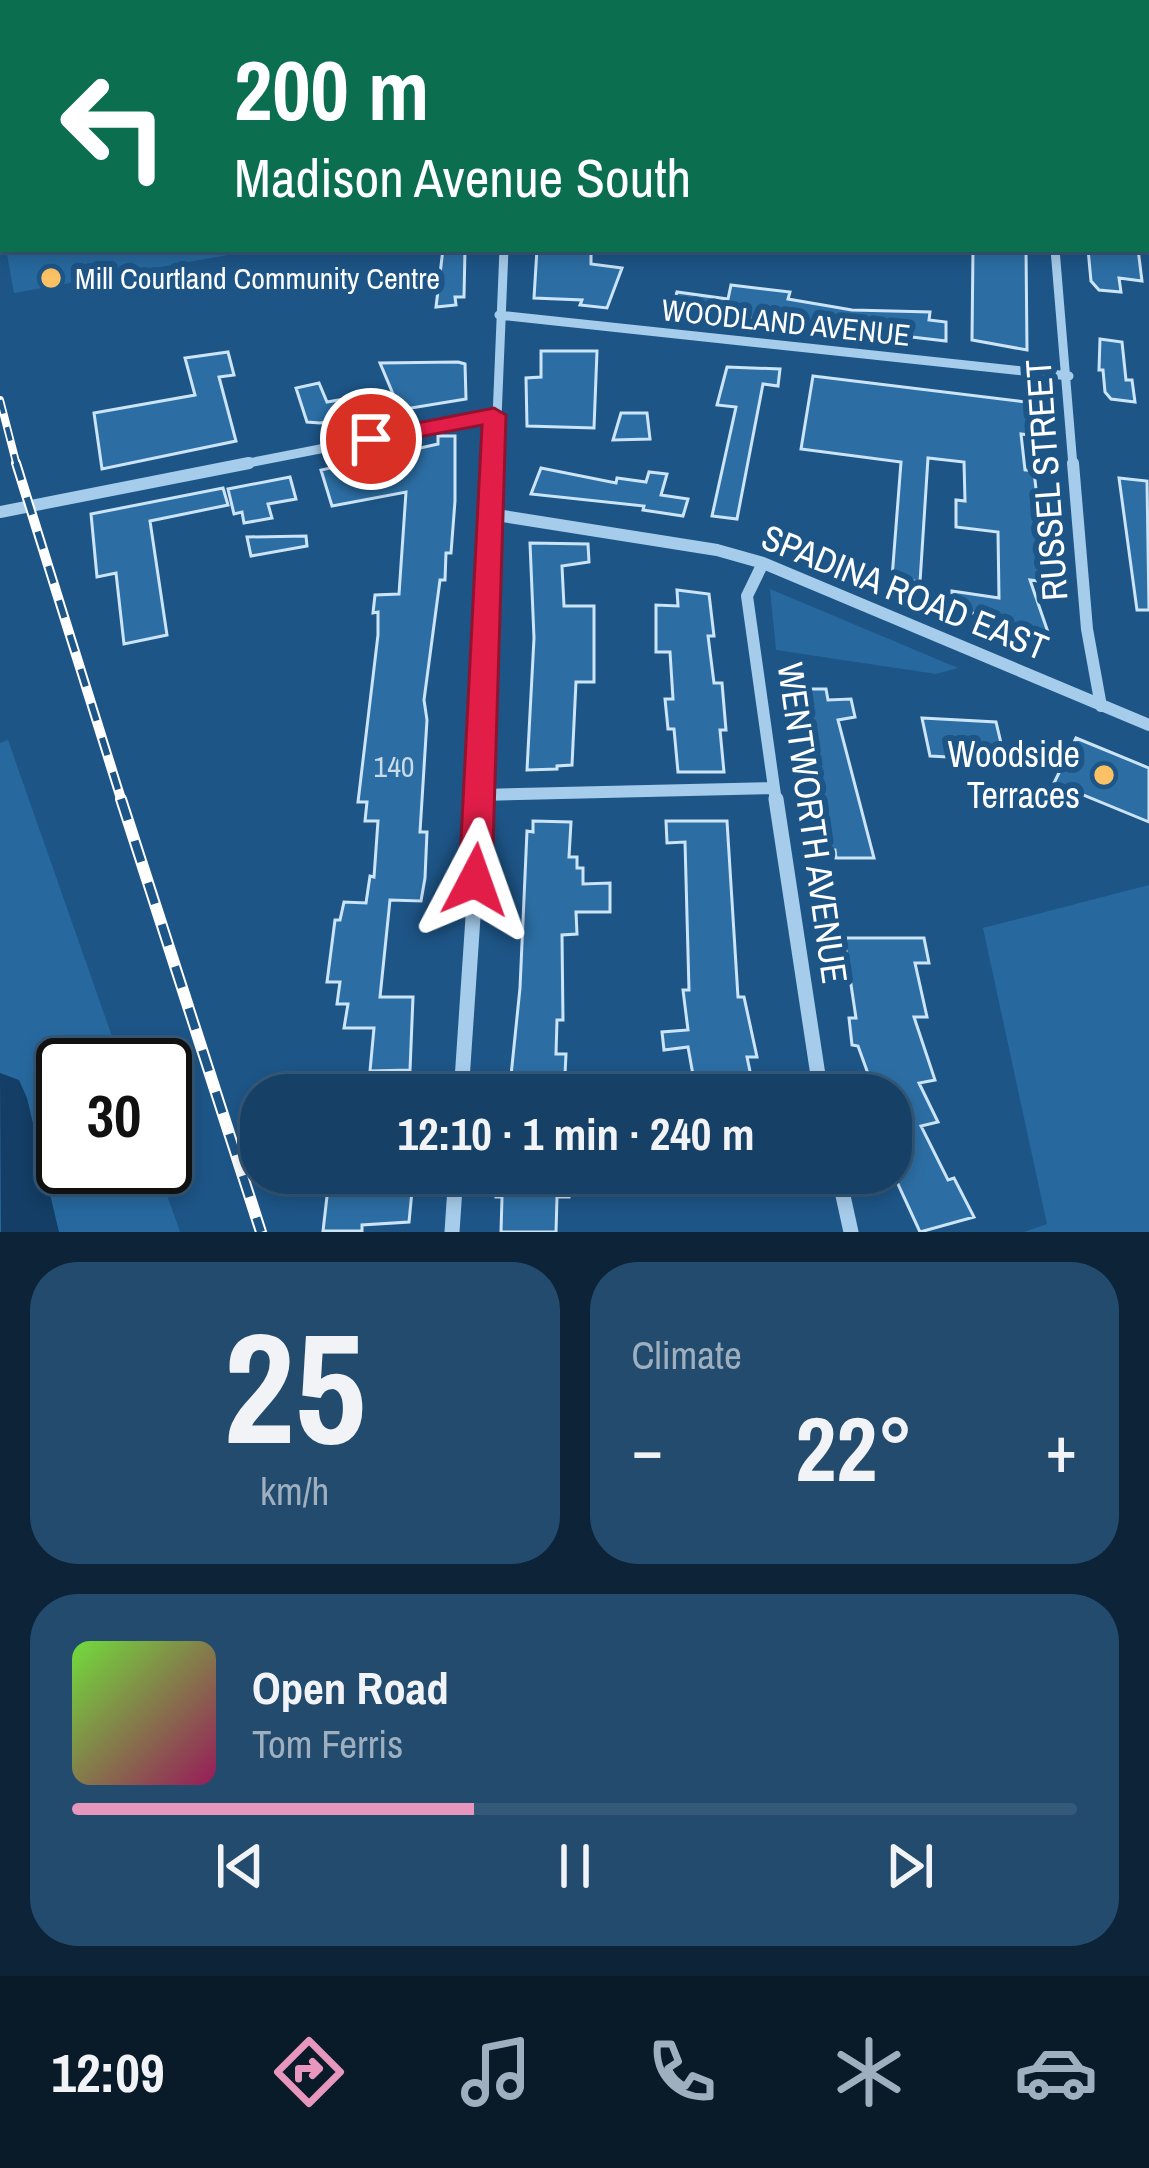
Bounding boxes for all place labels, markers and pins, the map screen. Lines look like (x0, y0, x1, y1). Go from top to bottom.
place label: Mill Courtland Community Centre (75, 258, 440, 298)
marker: Mill Courtland Community Centre (38, 265, 64, 291)
pin (320, 388, 422, 490)
place label: Woodside Terraces (948, 730, 1080, 819)
marker: Woodside Terraces (1091, 762, 1117, 788)

